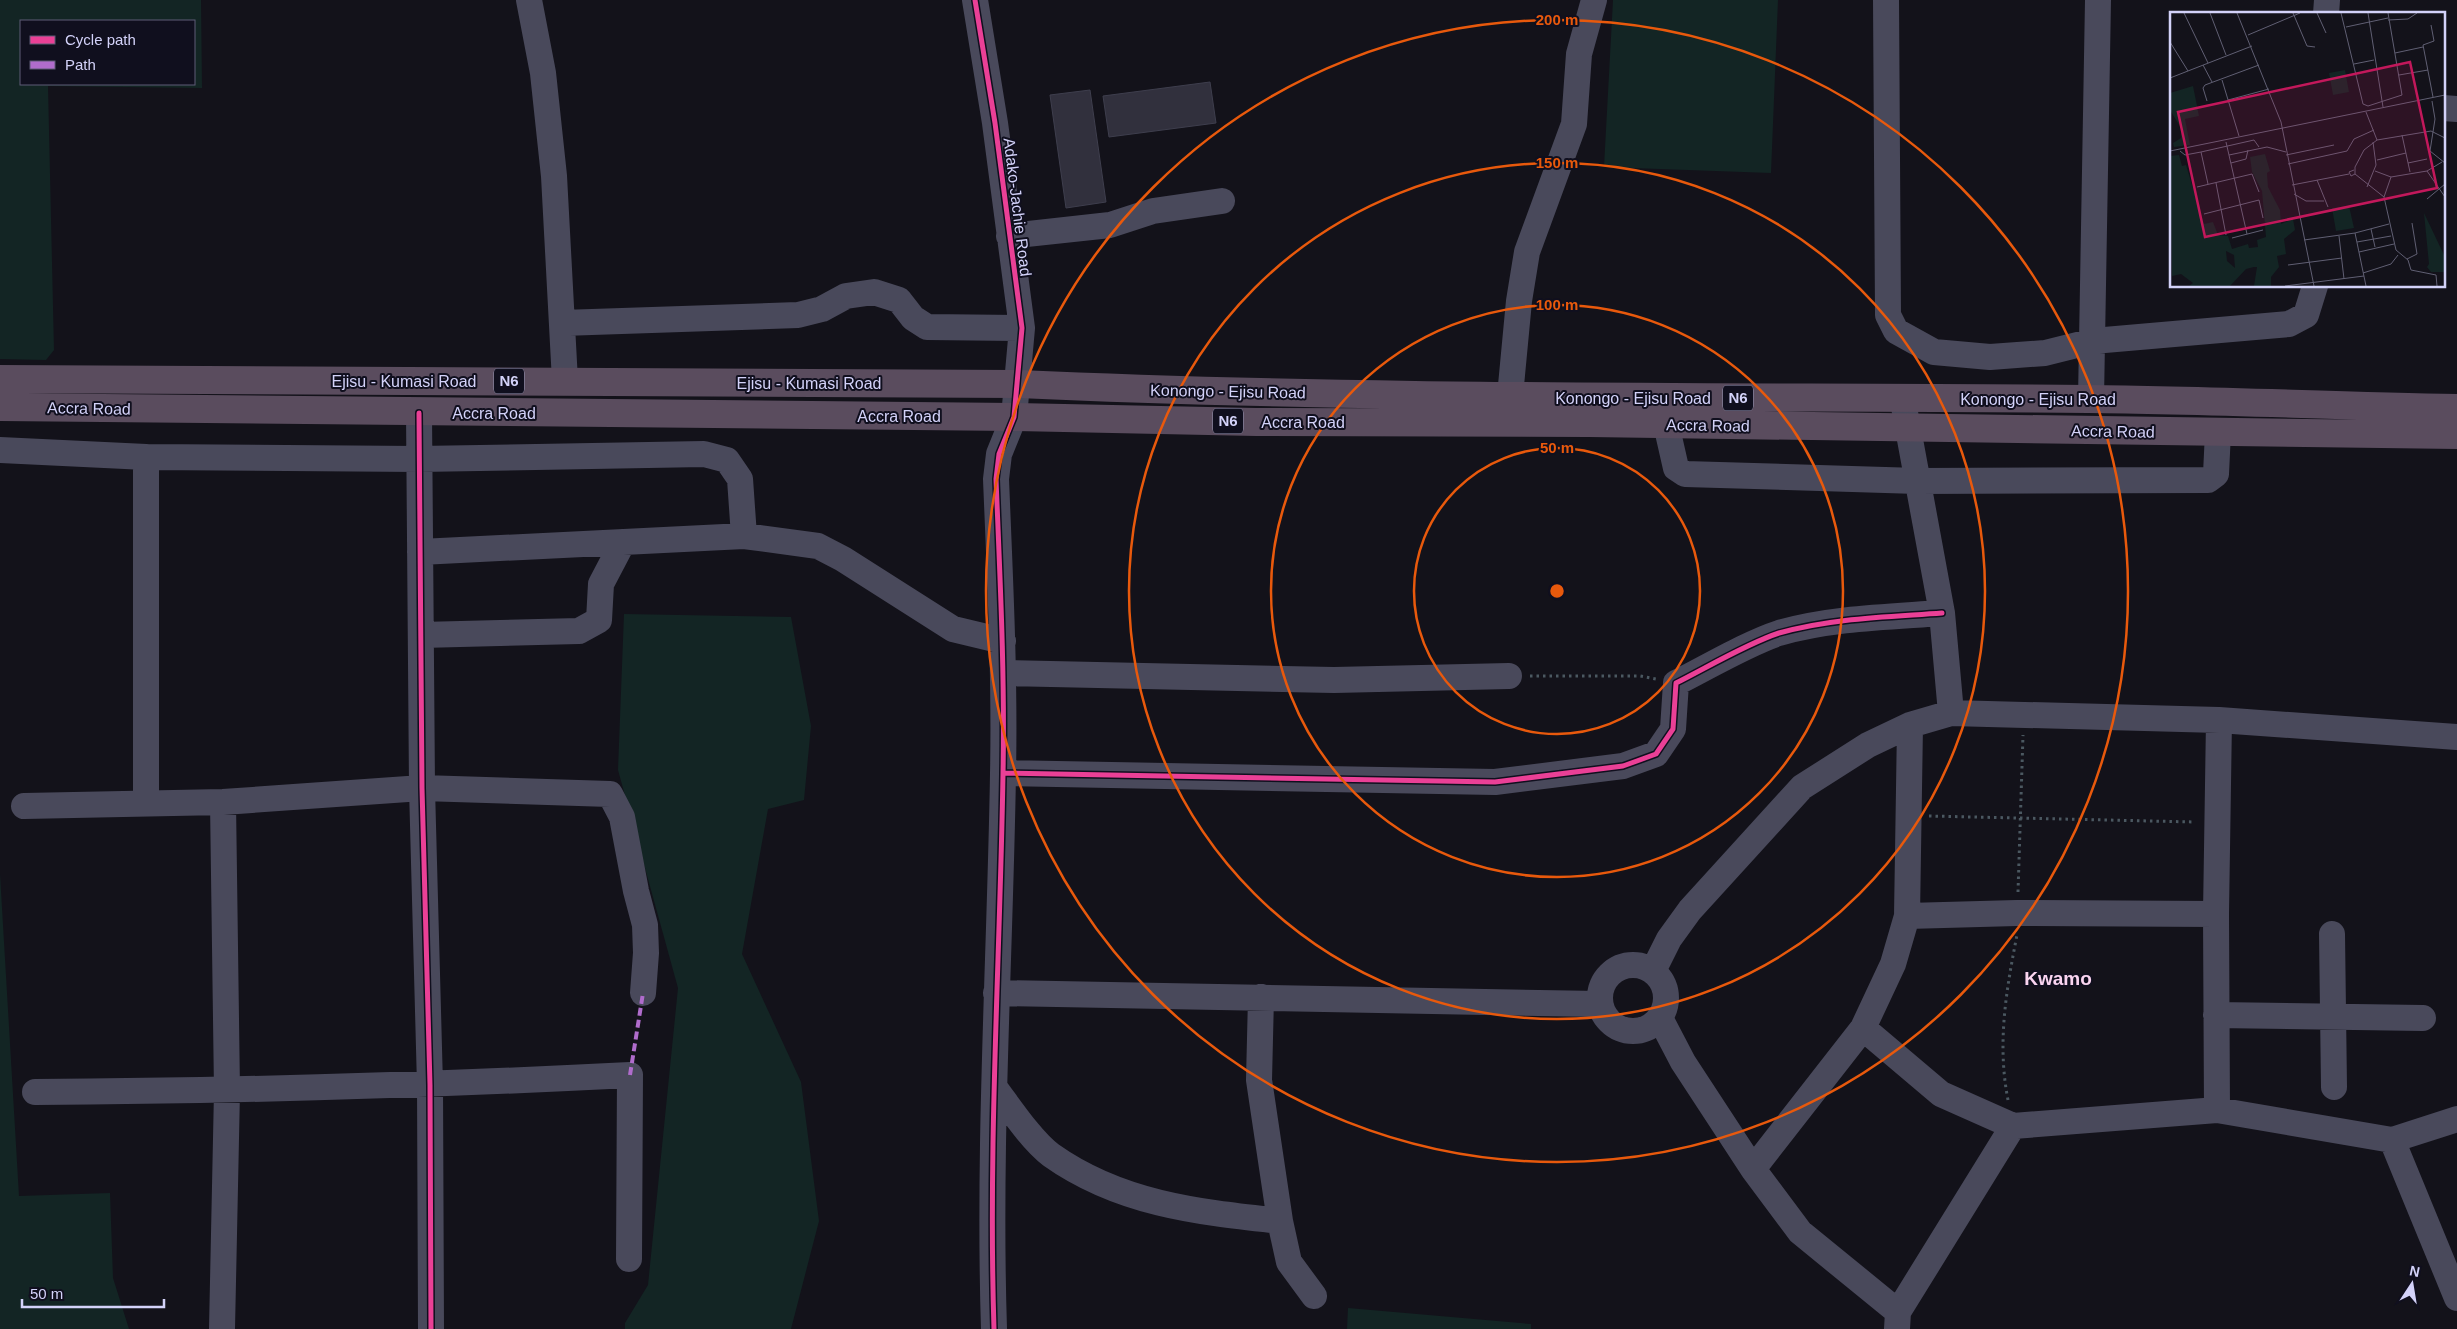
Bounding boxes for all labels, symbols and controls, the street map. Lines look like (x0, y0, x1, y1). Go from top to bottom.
text: 200 m (1536, 11, 1578, 28)
inset map (2170, 12, 2444, 288)
legend (20, 20, 195, 85)
text: Cycle path (65, 31, 136, 48)
text: Path (65, 56, 96, 73)
street label: Adako-Jachie Road (1001, 137, 1034, 277)
text: 150 m (1536, 154, 1578, 171)
text: 100 m (1536, 296, 1578, 313)
road number: N6 (494, 368, 524, 394)
street label: Ejisu - Kumasi Road (332, 373, 476, 390)
street label: Ejisu - Kumasi Road (737, 375, 881, 392)
street label: Konongo - Ejisu Road (1150, 382, 1306, 401)
road number: N6 (1723, 386, 1753, 410)
street label: Konongo - Ejisu Road (1555, 390, 1711, 407)
street label: Konongo - Ejisu Road (1960, 391, 2116, 408)
street label: Accra Road (47, 399, 131, 418)
street label: Accra Road (452, 405, 536, 422)
street label: Accra Road (857, 408, 941, 425)
road number: N6 (1213, 408, 1243, 434)
street label: Accra Road (1261, 414, 1345, 431)
street label: Accra Road (1666, 416, 1750, 435)
street label: Accra Road (2071, 422, 2155, 441)
text: 50 m (1540, 439, 1574, 456)
centre of rings (1548, 582, 1566, 600)
district label: Kwamo (2024, 968, 2092, 989)
north arrow (2387, 1259, 2437, 1309)
text: N (2408, 1262, 2421, 1280)
scale bar (22, 1276, 165, 1308)
text: 50 m (30, 1285, 63, 1302)

